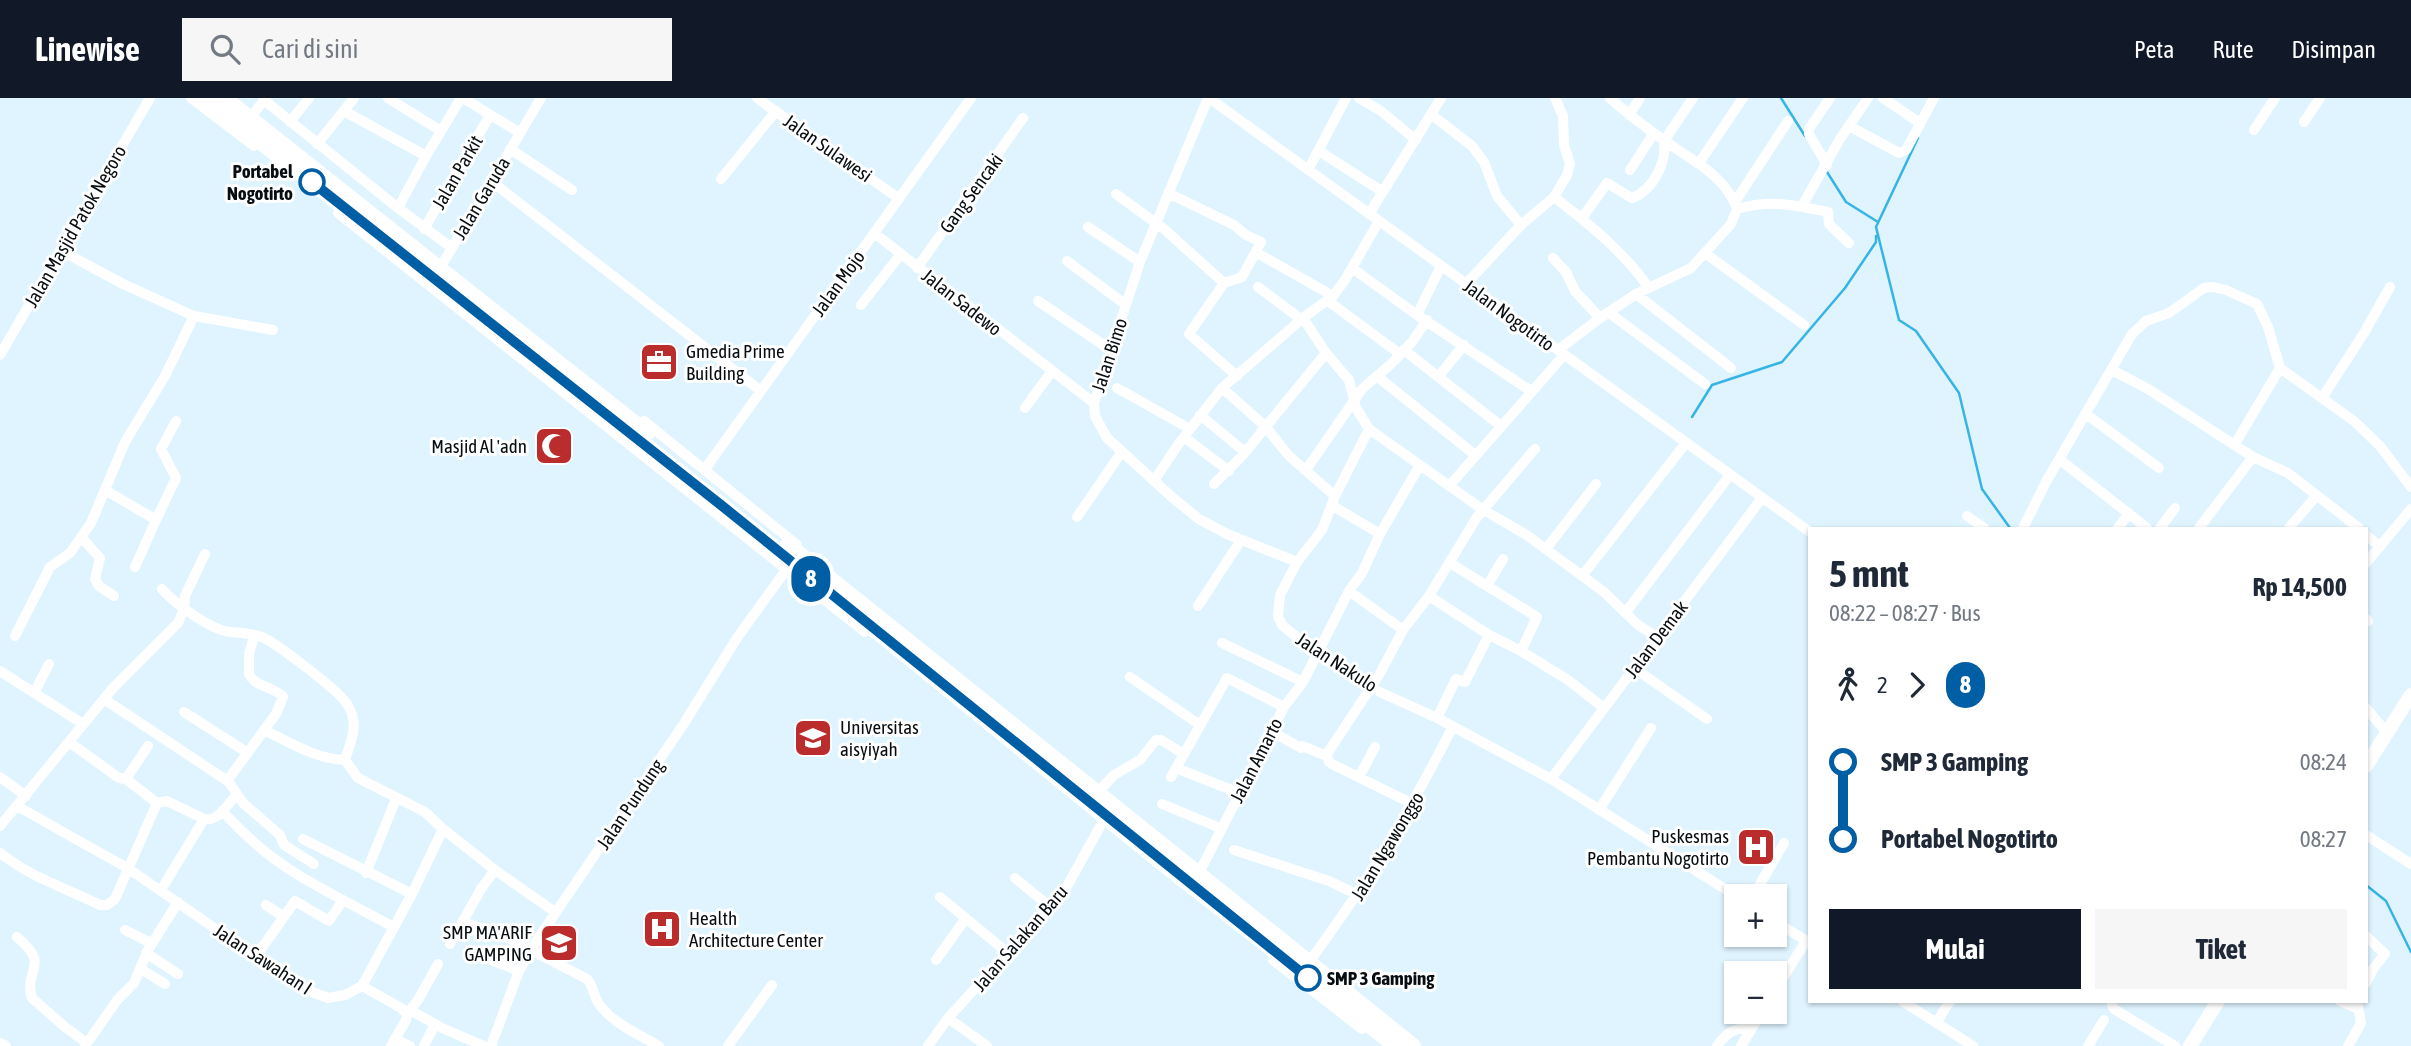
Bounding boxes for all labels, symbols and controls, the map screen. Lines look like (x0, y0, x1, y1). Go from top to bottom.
search box (182, 18, 672, 81)
text: Linewise (35, 30, 140, 68)
icon: search (206, 30, 244, 68)
text: Cari di sini (262, 34, 359, 64)
text: Peta (2134, 36, 2174, 63)
text: Rute (2212, 36, 2254, 63)
text: Disimpan (2292, 36, 2376, 63)
street label: Jalan Sulawesi (780, 110, 876, 186)
street label: Jalan Parkit (427, 131, 487, 213)
street label: Jalan Masjid Patok Negoro (20, 141, 130, 311)
street label: Gang Sencaki (935, 149, 1007, 237)
street label: Jalan Garuda (448, 153, 514, 243)
place label: Portabel Nogotirto (227, 160, 294, 204)
marker: Portabel Nogotirto (299, 169, 325, 195)
street label: Jalan Mojo (807, 246, 869, 320)
street label: Jalan Sadewo (918, 264, 1006, 340)
street label: Jalan Nogotirto (1459, 275, 1559, 355)
street label: Jalan Bimo (1087, 315, 1131, 395)
place label: Gmedia Prime Building (686, 340, 785, 384)
office icon: Gmedia Prime Building (638, 341, 680, 383)
mosque icon: Masjid Al 'adn (533, 425, 575, 467)
place label: Masjid Al 'adn (431, 435, 527, 457)
text: 5 mnt (1829, 552, 1909, 595)
line badge: 8 (788, 556, 834, 602)
text: 8 (805, 565, 817, 592)
text: Rp 14,500 (2252, 572, 2347, 602)
street label: Jalan Demak (1620, 596, 1692, 682)
text: 08:22 – 08:27 · Bus (1829, 600, 1981, 626)
street label: Jalan Nakulo (1292, 628, 1382, 696)
icon: walk (1829, 666, 1867, 704)
icon: forward (1898, 666, 1936, 704)
text: 8 (1960, 671, 1971, 698)
text: 2 (1877, 672, 1888, 698)
street label: Jalan Amarto (1225, 714, 1287, 806)
place label: Universitas aisyiyah (840, 716, 919, 760)
school or university icon: Universitas aisyiyah (792, 717, 834, 759)
text: SMP 3 Gamping (1881, 747, 2028, 777)
text: 08:24 (2300, 749, 2347, 775)
street label: Jalan Pundung (592, 754, 669, 853)
street label: Jalan Ngawonggo (1346, 788, 1428, 904)
text: Portabel Nogotirto (1881, 824, 2058, 854)
place label: Puskesmas Pembantu Nogotirto (1587, 825, 1729, 869)
hospital icon: Puskesmas Pembantu Nogotirto (1735, 826, 1777, 868)
text: 08:27 (2300, 826, 2347, 852)
street label: Jalan Salakan Baru (968, 881, 1072, 995)
map controls (1724, 884, 1787, 1024)
button: + (1724, 884, 1787, 947)
place label: Health Architecture Center (689, 907, 823, 951)
hospital icon: Health Architecture Center (641, 908, 683, 950)
button: Mulai (1829, 909, 2081, 989)
button: Tiket (2095, 909, 2347, 989)
street label: Jalan Sawahan I (210, 919, 316, 999)
place label: SMP MA'ARIF GAMPING (443, 921, 532, 965)
school or university icon: SMP MA'ARIF GAMPING (538, 922, 580, 964)
button: − (1724, 961, 1787, 1024)
marker: SMP 3 Gamping (1295, 965, 1321, 991)
place label: SMP 3 Gamping (1327, 967, 1435, 989)

